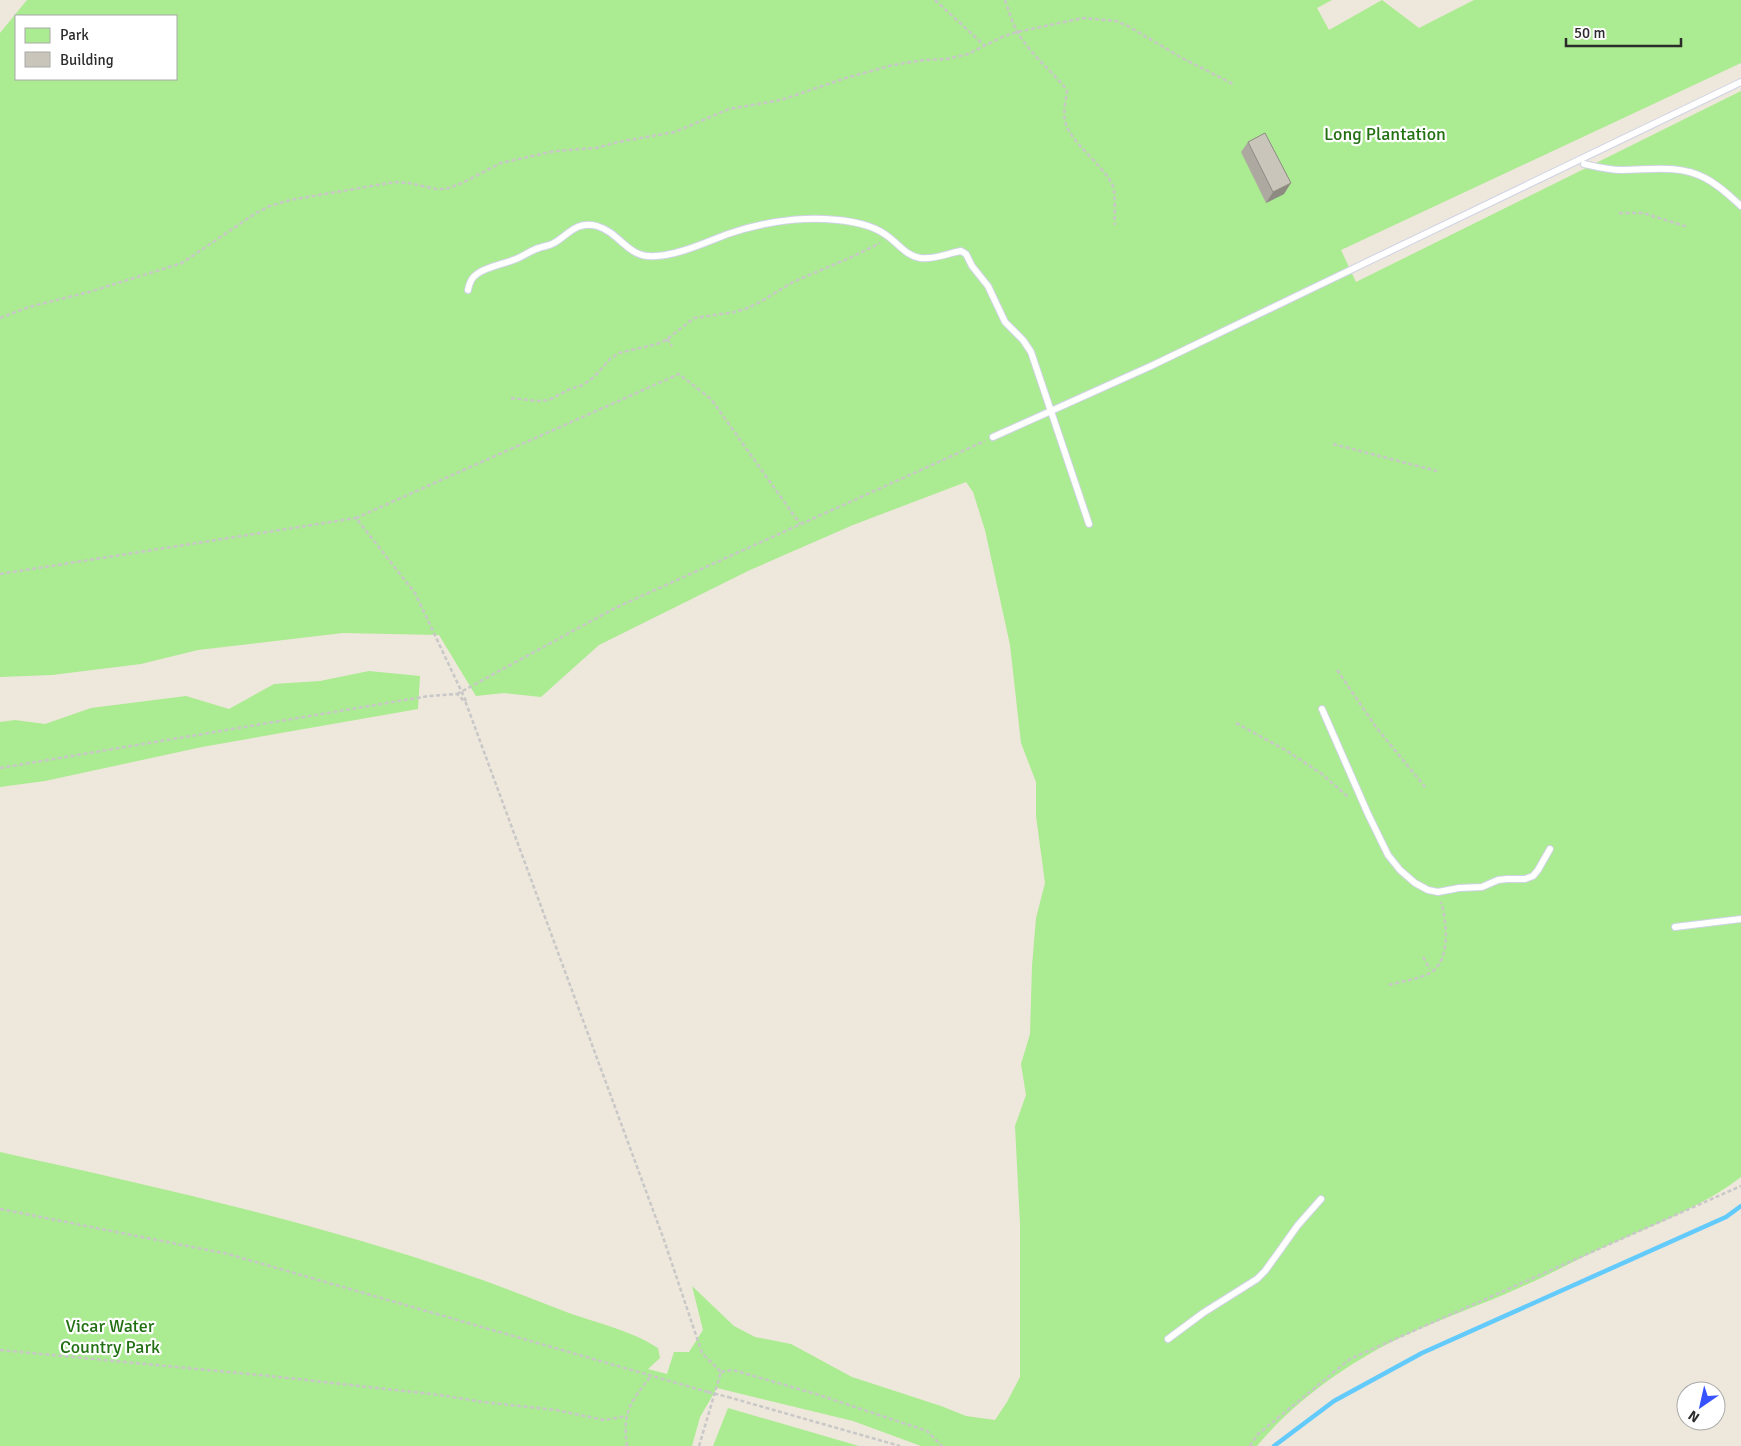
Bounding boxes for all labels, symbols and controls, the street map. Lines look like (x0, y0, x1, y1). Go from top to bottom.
legend (15, 15, 178, 80)
scale bar (1566, 15, 1681, 47)
text: 50 m (1574, 24, 1605, 42)
text: Park (60, 26, 89, 44)
text: Building (60, 51, 114, 69)
park label: Long Plantation (1324, 123, 1446, 145)
park label: Vicar Water Country Park (60, 1315, 160, 1358)
north arrow (1676, 1381, 1726, 1431)
text: N (1685, 1407, 1703, 1426)

